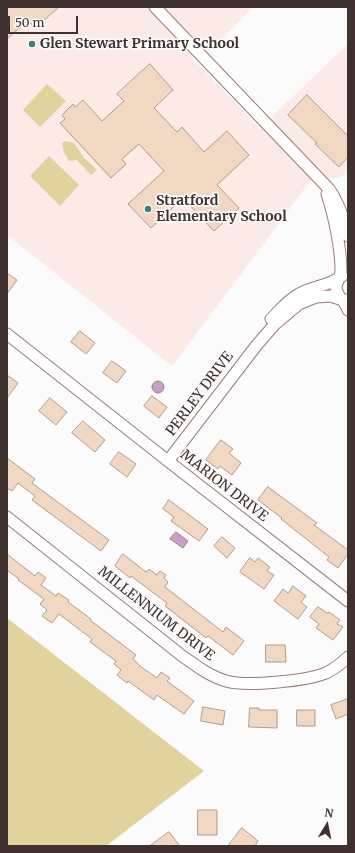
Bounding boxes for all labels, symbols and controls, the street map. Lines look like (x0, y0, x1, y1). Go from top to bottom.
scale bar (10, 8, 80, 34)
text: 50 m (15, 15, 44, 30)
place label: Glen Stewart Primary School (40, 36, 239, 52)
marker: Glen Stewart Primary School (27, 39, 37, 49)
place label: Stratford Elementary School (156, 193, 287, 226)
marker: Stratford Elementary School (143, 204, 153, 214)
street label: PERLEY DRIVE (163, 349, 237, 439)
street label: MARION DRIVE (177, 447, 271, 525)
street label: MILLENNIUM DRIVE (94, 563, 218, 665)
north arrow (307, 805, 347, 845)
text: N (324, 806, 335, 821)

